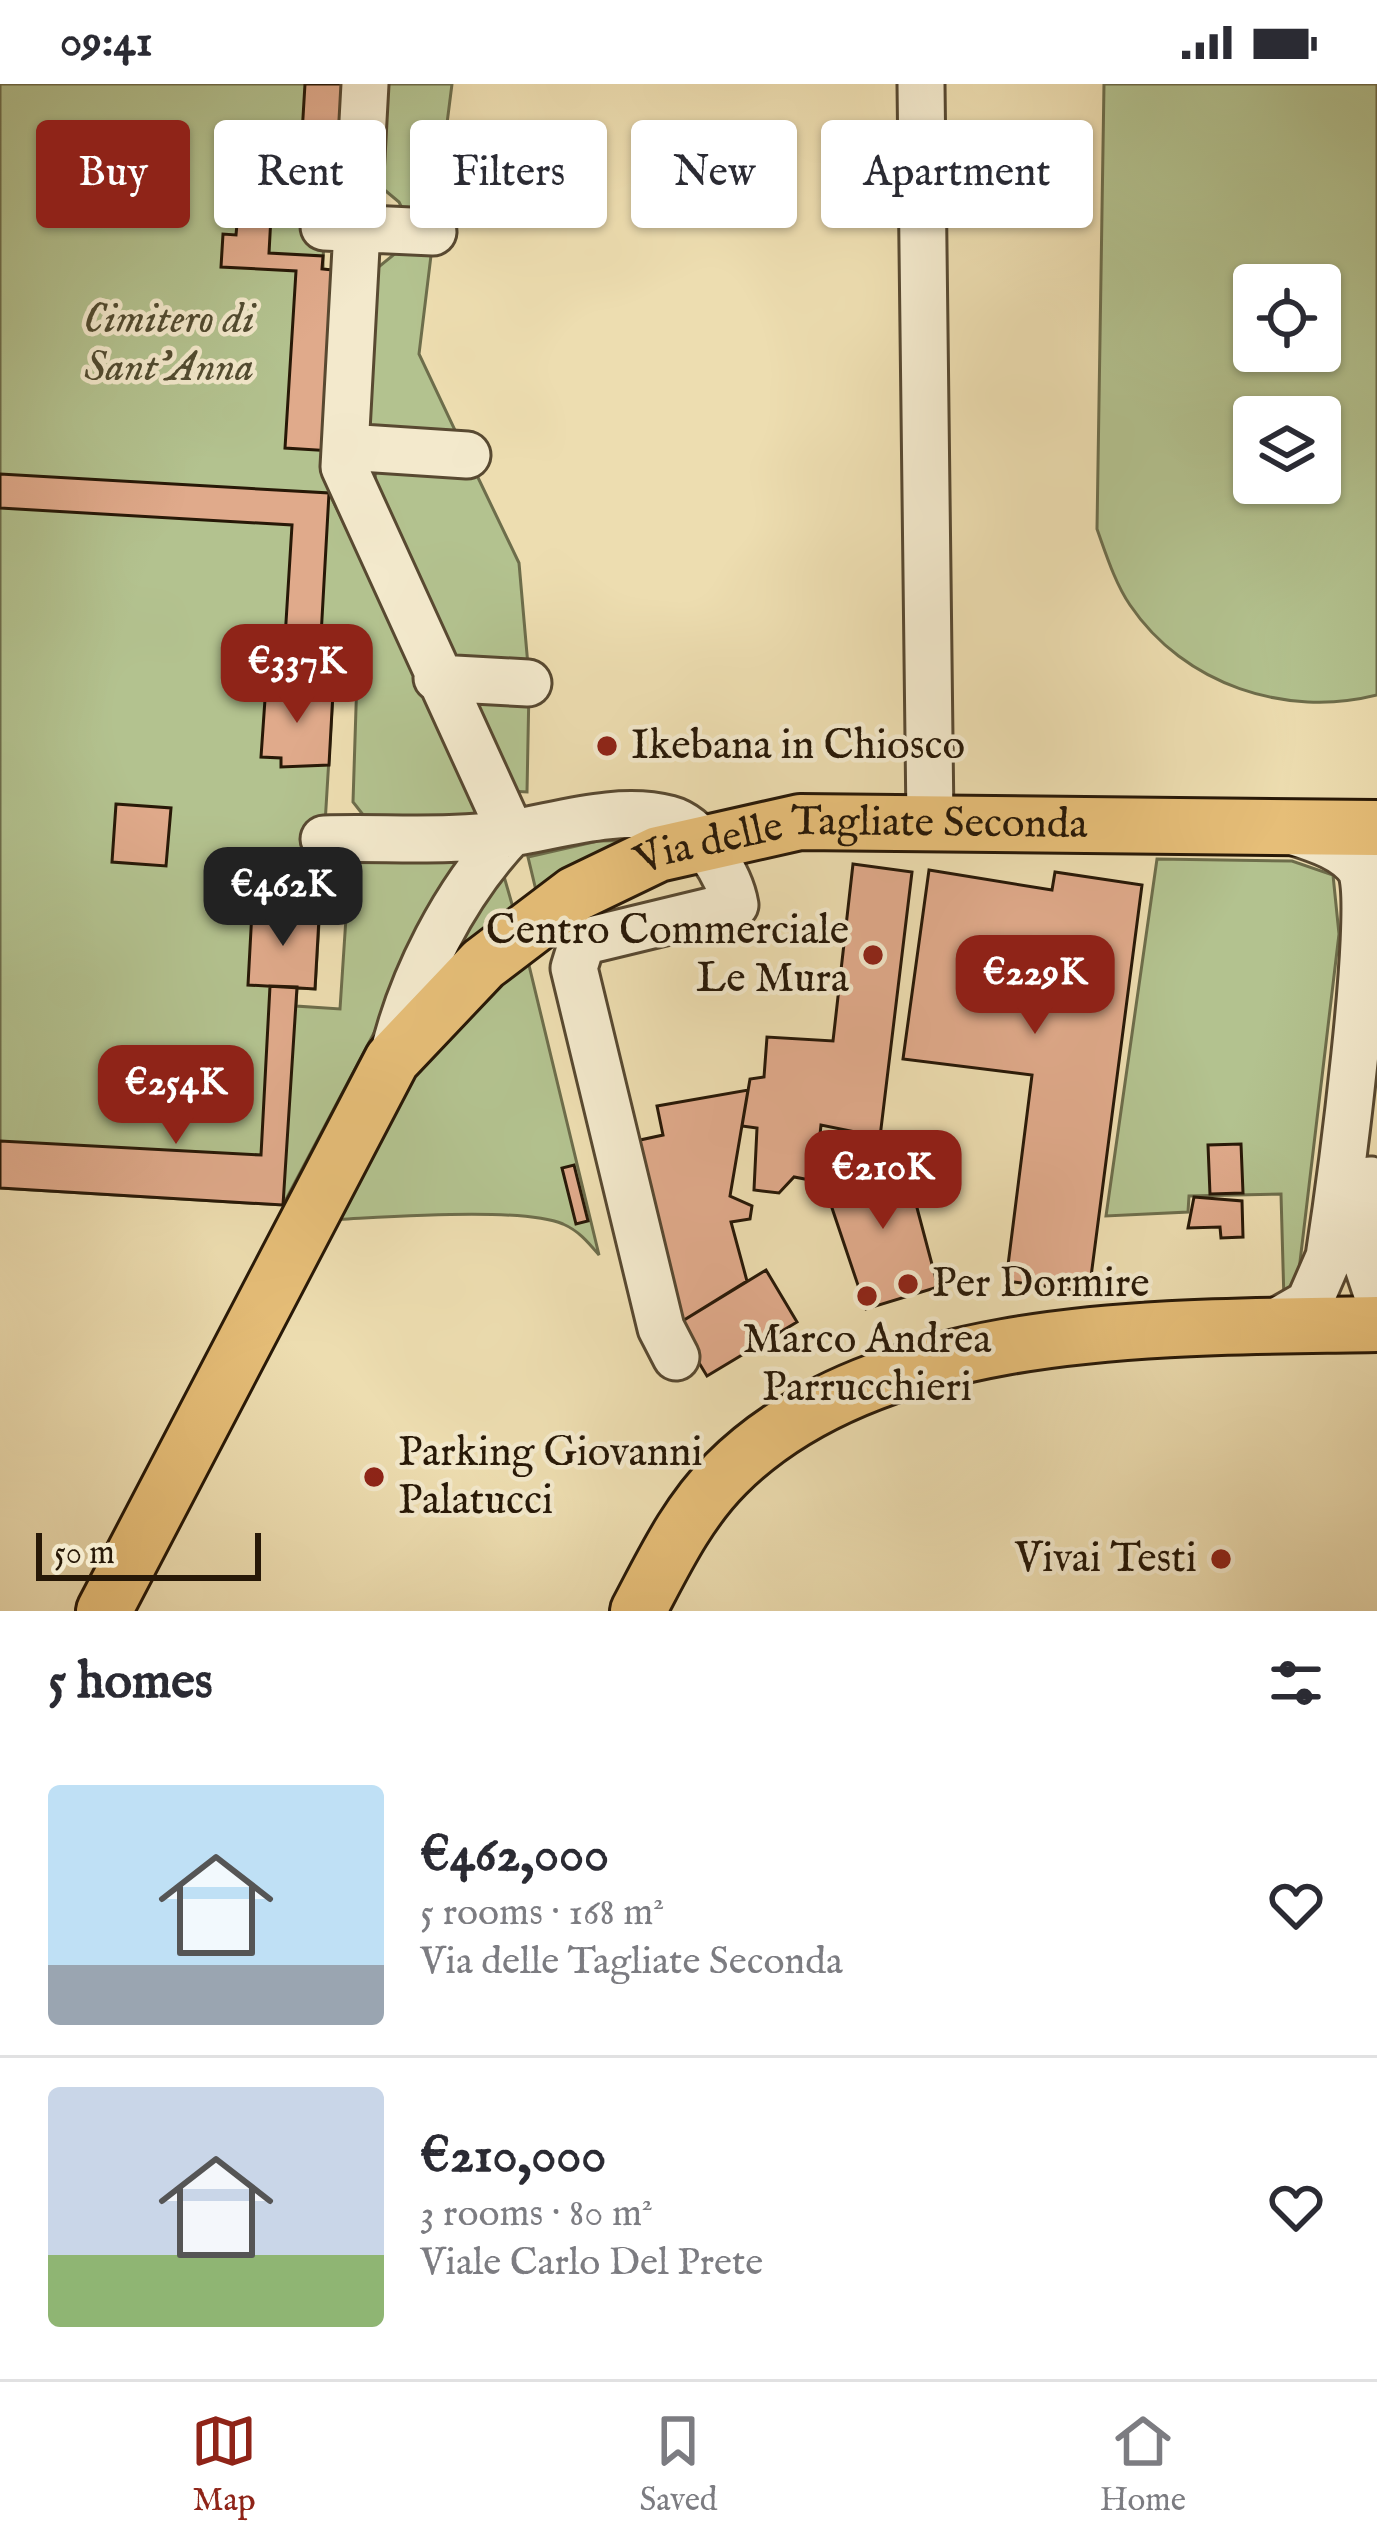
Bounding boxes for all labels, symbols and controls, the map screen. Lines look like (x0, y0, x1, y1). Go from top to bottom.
text: 09:41 (60, 14, 152, 71)
chip: Buy (36, 120, 190, 228)
chip: Rent (214, 120, 386, 228)
chip: Filters (410, 120, 607, 228)
chip: New (631, 120, 797, 228)
chip: Apartment (821, 120, 1093, 228)
map controls (1233, 264, 1341, 504)
button: locate (1233, 264, 1341, 372)
park label: Cimitero di Sant'Anna (83, 294, 258, 395)
button: layers (1233, 396, 1341, 504)
pin: €337K (213, 624, 381, 726)
text: €337K (248, 638, 346, 687)
place label: Ikebana in Chiosco (631, 720, 965, 773)
marker: Ikebana in Chiosco (594, 733, 620, 759)
street label: Via delle Tagliate Seconda (625, 795, 1089, 888)
pin: €462K (199, 847, 367, 949)
text: €462K (231, 861, 335, 910)
place label: Centro Commerciale Le Mura (486, 905, 850, 1006)
pin: €229K (951, 935, 1119, 1037)
marker: Centro Commerciale Le Mura (860, 942, 886, 968)
text: €229K (983, 949, 1087, 998)
pin: €254K (92, 1045, 260, 1147)
text: €254K (125, 1059, 227, 1108)
pin: €210K (799, 1130, 967, 1232)
text: €210K (832, 1144, 934, 1193)
place label: Per Dormire (932, 1258, 1150, 1311)
marker: Per Dormire (895, 1271, 921, 1297)
marker: Marco Andrea Parrucchieri (854, 1283, 880, 1309)
place label: Marco Andrea Parrucchieri (743, 1314, 992, 1415)
place label: Parking Giovanni Palatucci (398, 1427, 703, 1528)
marker: Parking Giovanni Palatucci (361, 1464, 387, 1490)
scale bar (36, 1527, 261, 1580)
text: 50 m (54, 1533, 115, 1575)
place label: Vivai Testi (1014, 1533, 1197, 1586)
marker: Vivai Testi (1208, 1546, 1234, 1572)
icon: filters (1263, 1650, 1329, 1716)
text: 5 homes (48, 1651, 213, 1716)
text: €462,000 (420, 1824, 609, 1889)
icon: home (144, 1833, 288, 1977)
icon: heart (1263, 1872, 1329, 1938)
text: 5 rooms · 168 m² (420, 1889, 664, 1938)
text: Via delle Tagliate Seconda (420, 1938, 843, 1987)
text: €210,000 (420, 2125, 606, 2190)
icon: home (144, 2135, 288, 2279)
icon: heart (1263, 2174, 1329, 2240)
text: 3 rooms · 80 m² (420, 2190, 653, 2239)
text: Viale Carlo Del Prete (420, 2239, 763, 2288)
tab: Map (191, 2408, 257, 2522)
tab: Saved (639, 2408, 717, 2522)
tab: Home (1100, 2408, 1186, 2522)

